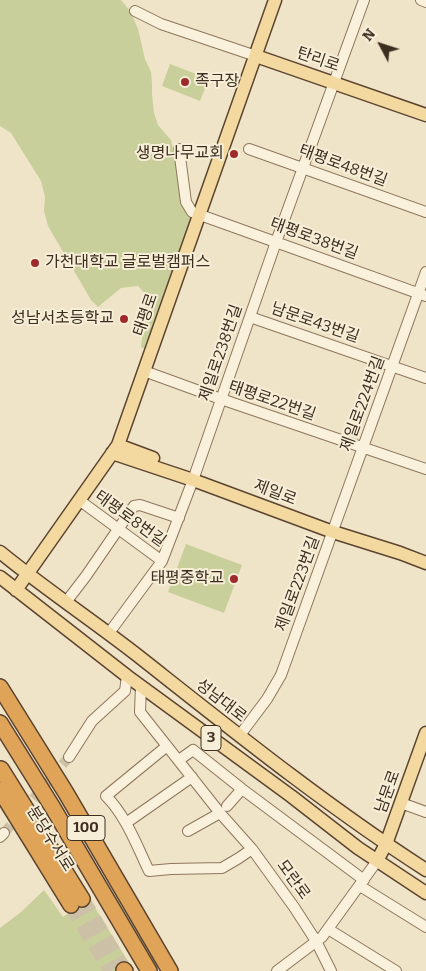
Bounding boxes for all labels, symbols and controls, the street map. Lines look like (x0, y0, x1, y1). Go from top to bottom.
north arrow (356, 20, 406, 70)
text: N (359, 25, 379, 45)
street label: 탄리로 (294, 44, 342, 76)
place label: 족구장 (195, 72, 239, 92)
marker: 족구장 (179, 76, 191, 88)
street label: 태평로48번길 (296, 141, 390, 191)
place label: 생명나무교회 (136, 144, 224, 164)
marker: 생명나무교회 (228, 148, 240, 160)
street label: 태평로38번길 (267, 214, 361, 264)
place label: 가천대학교 글로벌캠퍼스 (45, 253, 210, 273)
marker: 가천대학교 글로벌캠퍼스 (29, 257, 41, 269)
street label: 태평로 (130, 291, 162, 339)
street label: 남문로43번길 (268, 299, 362, 347)
street label: 제일로238번길 (195, 302, 247, 404)
place label: 성남서초등학교 (11, 309, 114, 329)
marker: 성남서초등학교 (118, 313, 130, 325)
street label: 제일로224번길 (337, 354, 389, 454)
street label: 태평로22번길 (226, 377, 318, 425)
street label: 제일로 (251, 476, 299, 510)
street label: 태평로8번길 (91, 487, 169, 551)
street label: 제일로223번길 (272, 534, 324, 634)
place label: 태평중학교 (150, 569, 224, 589)
marker: 태평중학교 (228, 573, 240, 585)
street label: 성남대로 (192, 675, 250, 727)
road number: 3 (201, 726, 221, 750)
street label: 남문로 (371, 768, 405, 816)
street label: 분당수서로 (22, 803, 78, 875)
road number: 100 (67, 816, 105, 840)
street label: 모란로 (272, 856, 314, 904)

